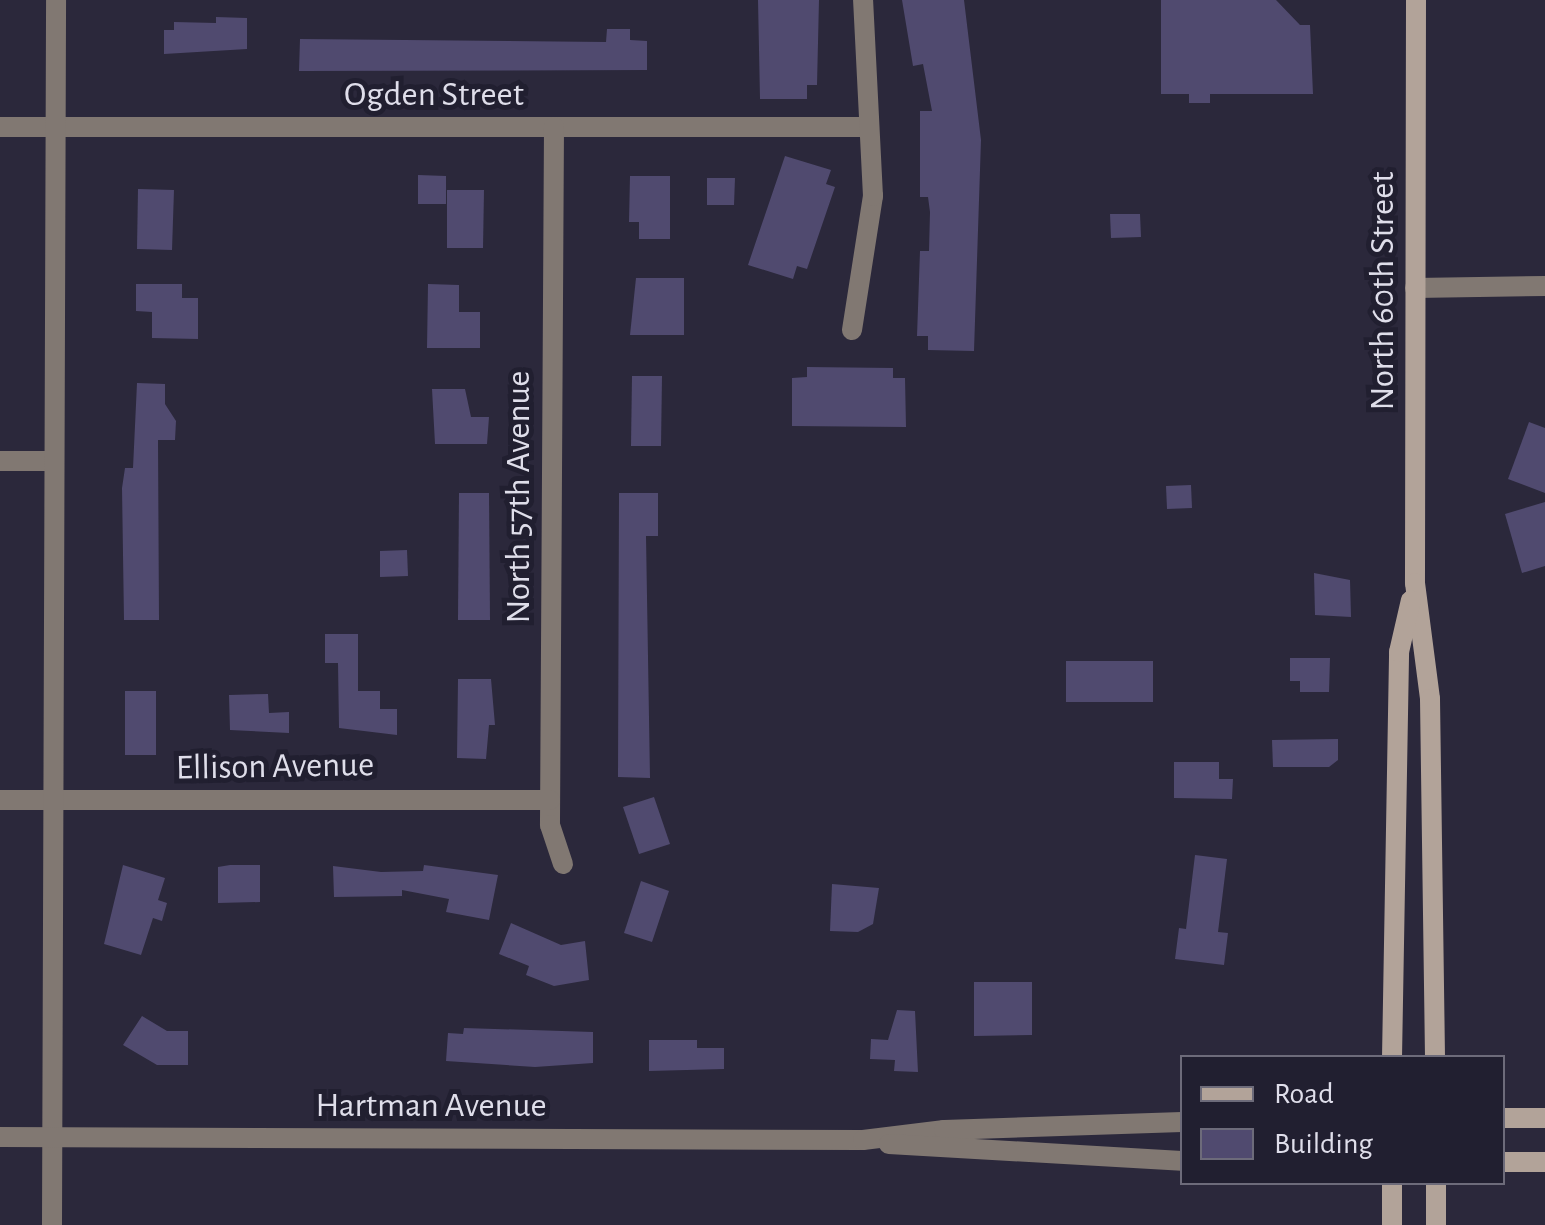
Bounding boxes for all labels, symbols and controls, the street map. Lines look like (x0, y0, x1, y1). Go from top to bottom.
street label: Ogden Street (344, 74, 524, 116)
street label: North 60th Street (1362, 172, 1404, 410)
street label: North 57th Avenue (498, 371, 540, 623)
street label: Ellison Avenue (176, 744, 374, 790)
legend (1180, 1055, 1505, 1185)
text: Road (1274, 1079, 1334, 1109)
street label: Hartman Avenue (315, 1085, 547, 1127)
text: Building (1274, 1129, 1373, 1159)

